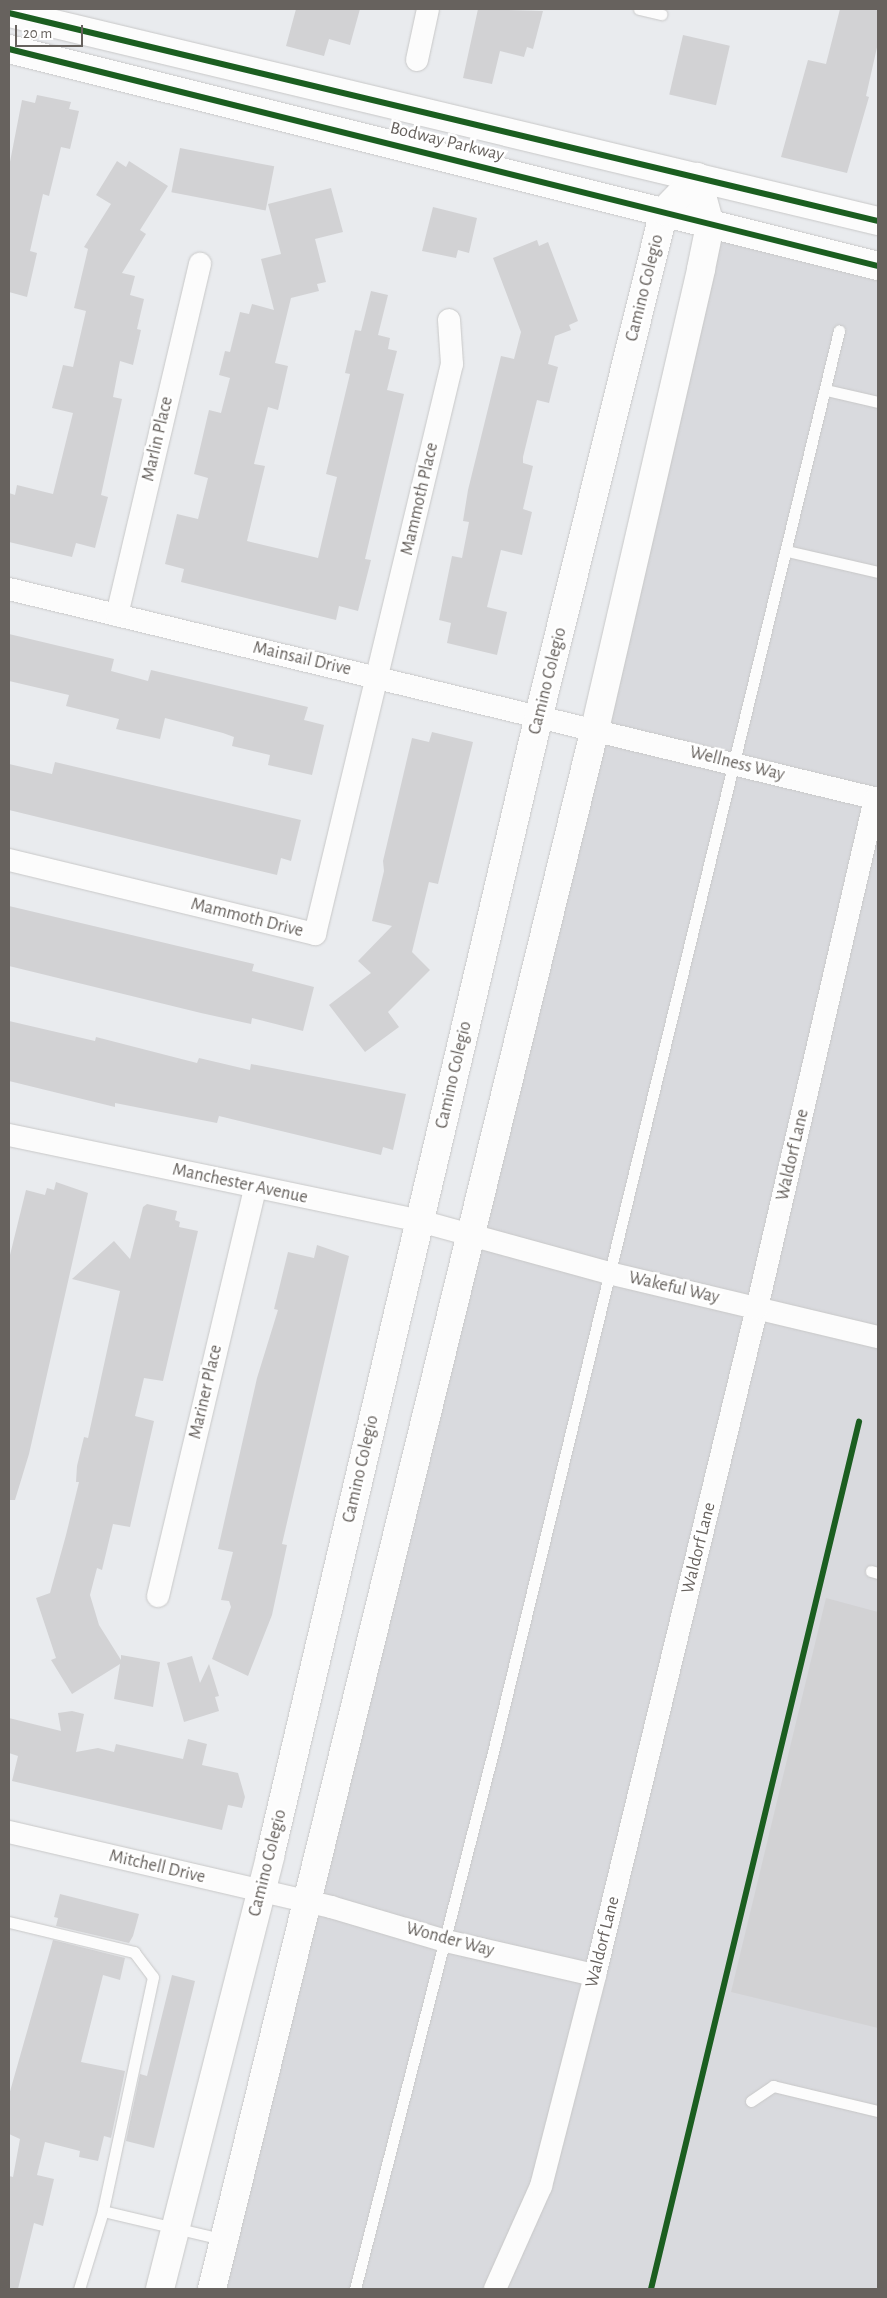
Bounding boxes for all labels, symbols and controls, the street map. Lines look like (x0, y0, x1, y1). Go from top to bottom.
scale bar (18, 15, 85, 47)
text: 20 m (23, 26, 52, 41)
street label: Bodway Parkway (388, 117, 506, 167)
street label: Camino Colegio (621, 232, 669, 344)
street label: Marlin Place (138, 394, 178, 484)
street label: Mammoth Place (397, 441, 443, 557)
street label: Camino Colegio (524, 625, 572, 737)
street label: Mainsail Drive (251, 637, 353, 681)
street label: Wellness Way (687, 742, 787, 786)
street label: Mammoth Drive (189, 894, 305, 942)
street label: Camino Colegio (431, 1019, 477, 1131)
street label: Waldorf Lane (772, 1107, 814, 1203)
street label: Manchester Avenue (170, 1159, 310, 1209)
street label: Wakeful Way (626, 1267, 722, 1309)
street label: Mariner Place (185, 1343, 227, 1441)
street label: Camino Colegio (338, 1413, 384, 1525)
street label: Waldorf Lane (677, 1500, 721, 1596)
street label: Camino Colegio (244, 1807, 292, 1919)
street label: Mitchell Drive (107, 1845, 207, 1889)
street label: Waldorf Lane (581, 1894, 625, 1990)
street label: Wonder Way (403, 1918, 497, 1962)

